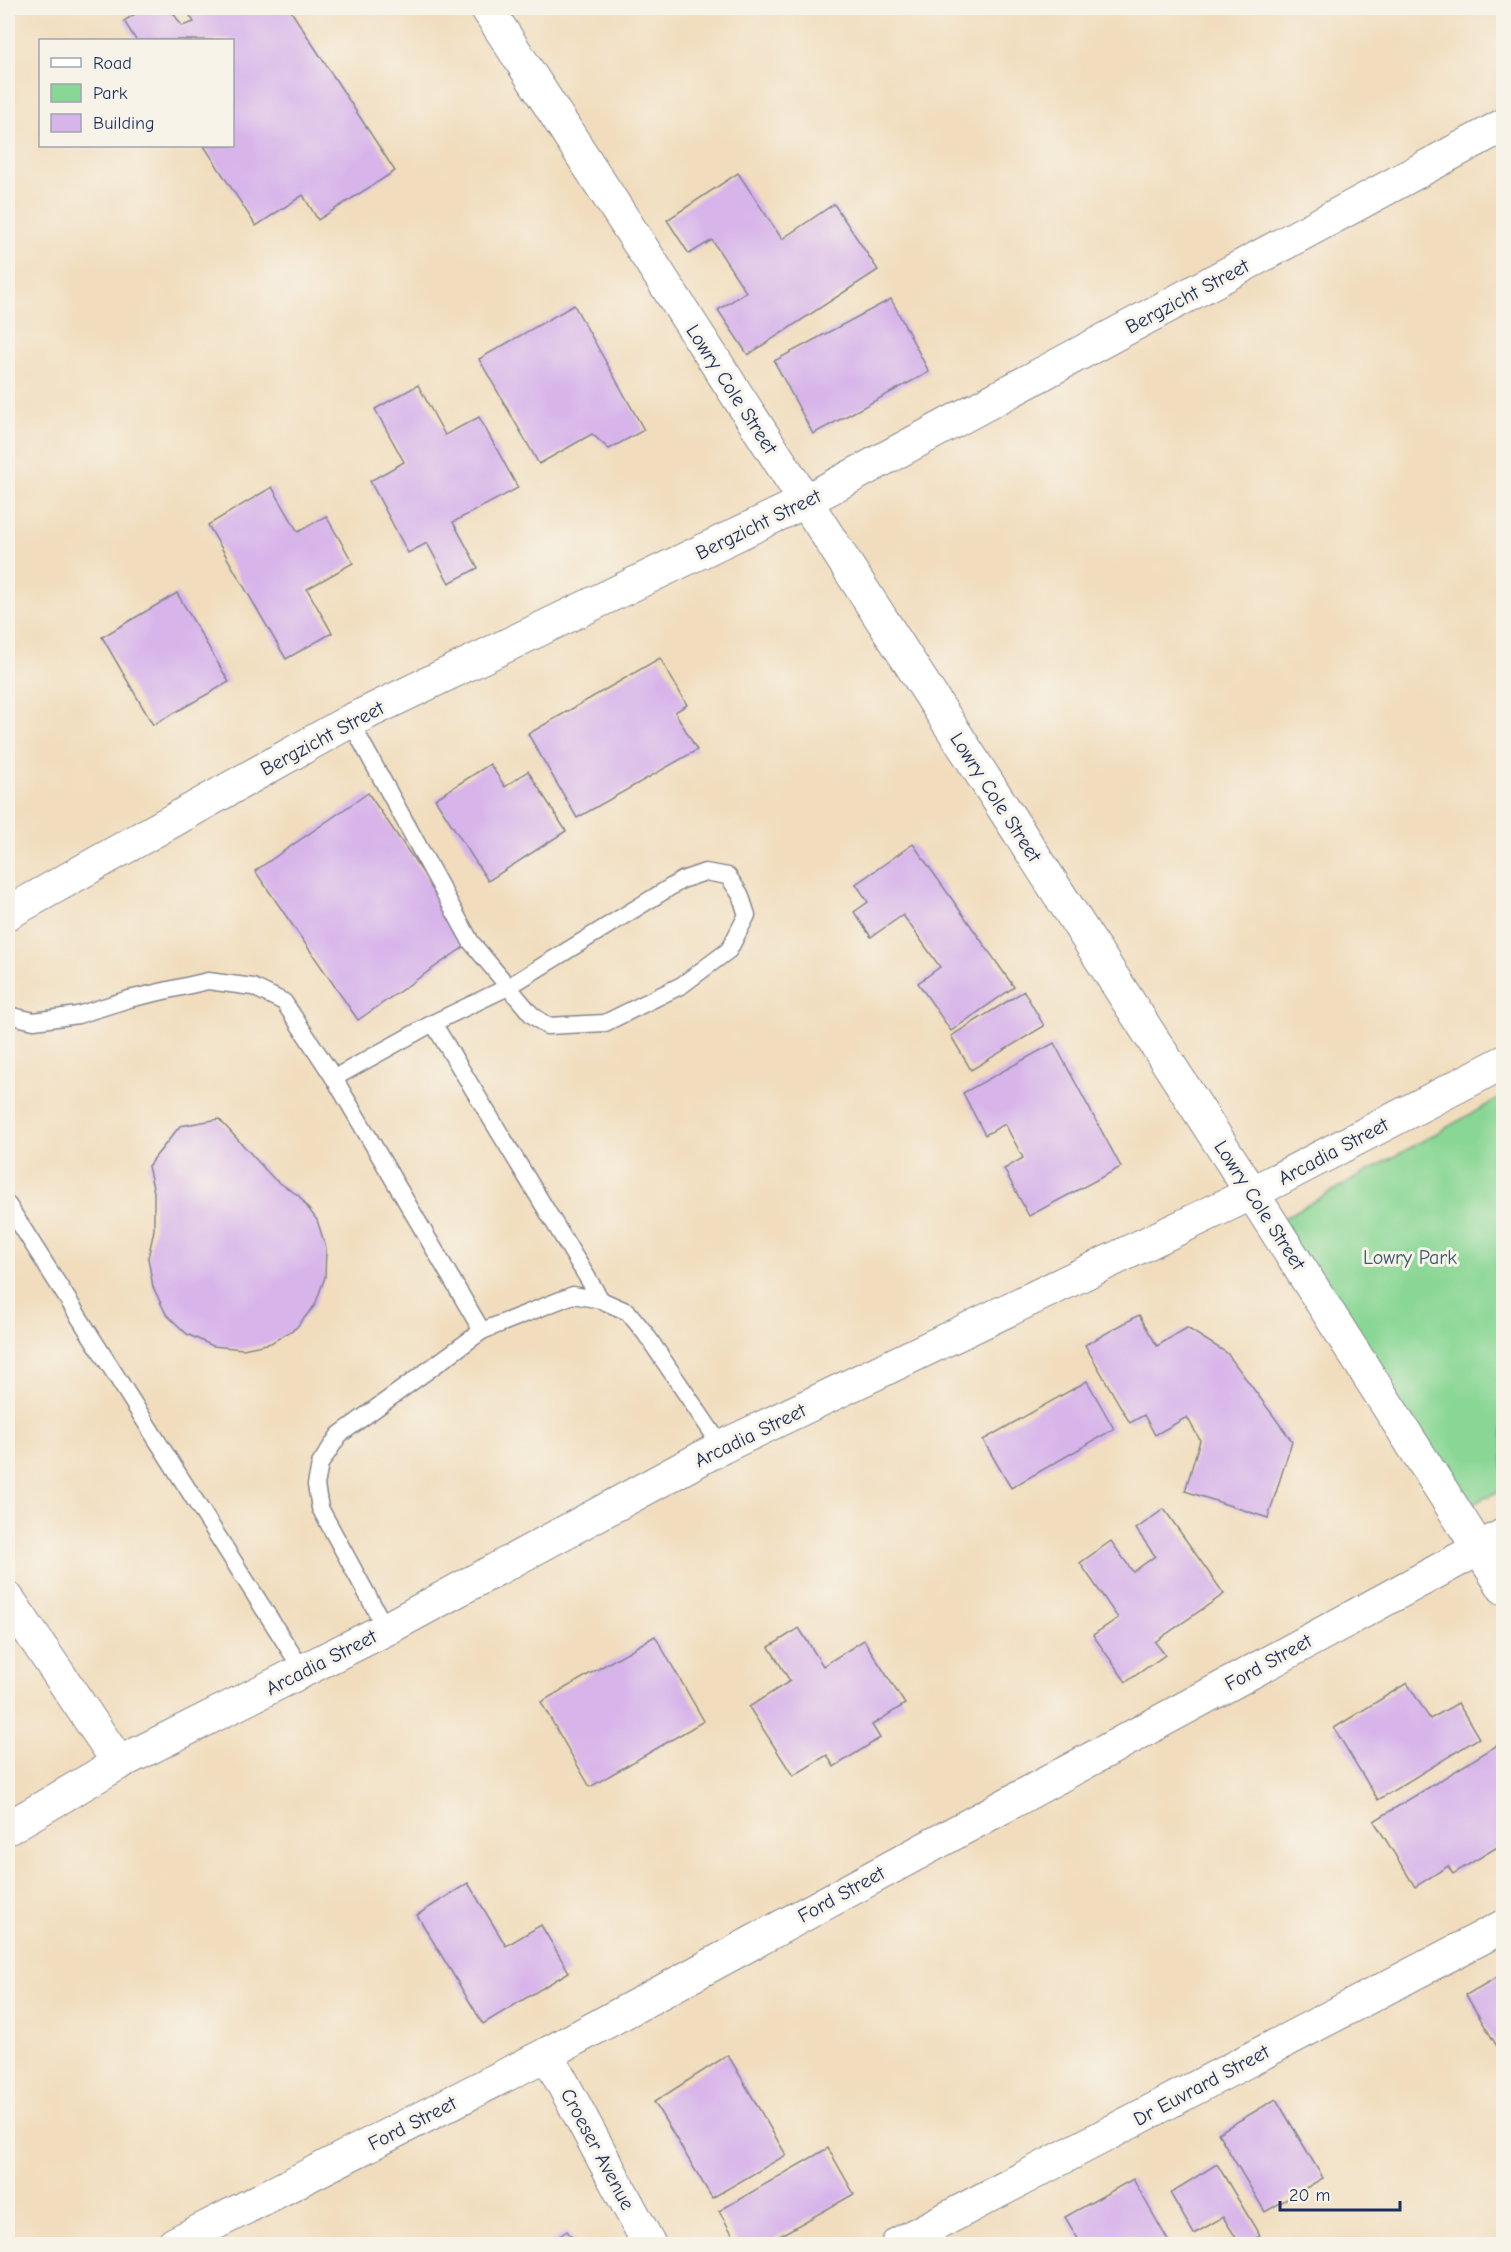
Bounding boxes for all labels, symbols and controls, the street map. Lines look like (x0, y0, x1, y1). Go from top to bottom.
legend (39, 39, 234, 147)
text: Road (93, 53, 132, 74)
text: Park (93, 83, 128, 104)
text: Building (93, 113, 155, 134)
street label: Bergzicht Street (1122, 254, 1254, 339)
street label: Lowry Cole Street (681, 320, 783, 459)
street label: Bergzicht Street (692, 484, 826, 565)
street label: Bergzicht Street (257, 696, 389, 781)
street label: Lowry Cole Street (945, 728, 1047, 867)
street label: Arcadia Street (1274, 1112, 1393, 1190)
street label: Lowry Cole Street (1209, 1136, 1311, 1275)
park label: Lowry Park (1363, 1246, 1457, 1269)
street label: Arcadia Street (691, 1398, 811, 1472)
street label: Arcadia Street (262, 1624, 382, 1700)
street label: Ford Street (1221, 1629, 1317, 1696)
street label: Ford Street (794, 1861, 890, 1928)
street label: Dr Euvrard Street (1129, 2039, 1274, 2131)
street label: Croeser Avenue (556, 2085, 639, 2214)
street label: Ford Street (364, 2091, 461, 2155)
scale bar (1280, 2174, 1400, 2212)
text: 20 m (1289, 2185, 1330, 2206)

